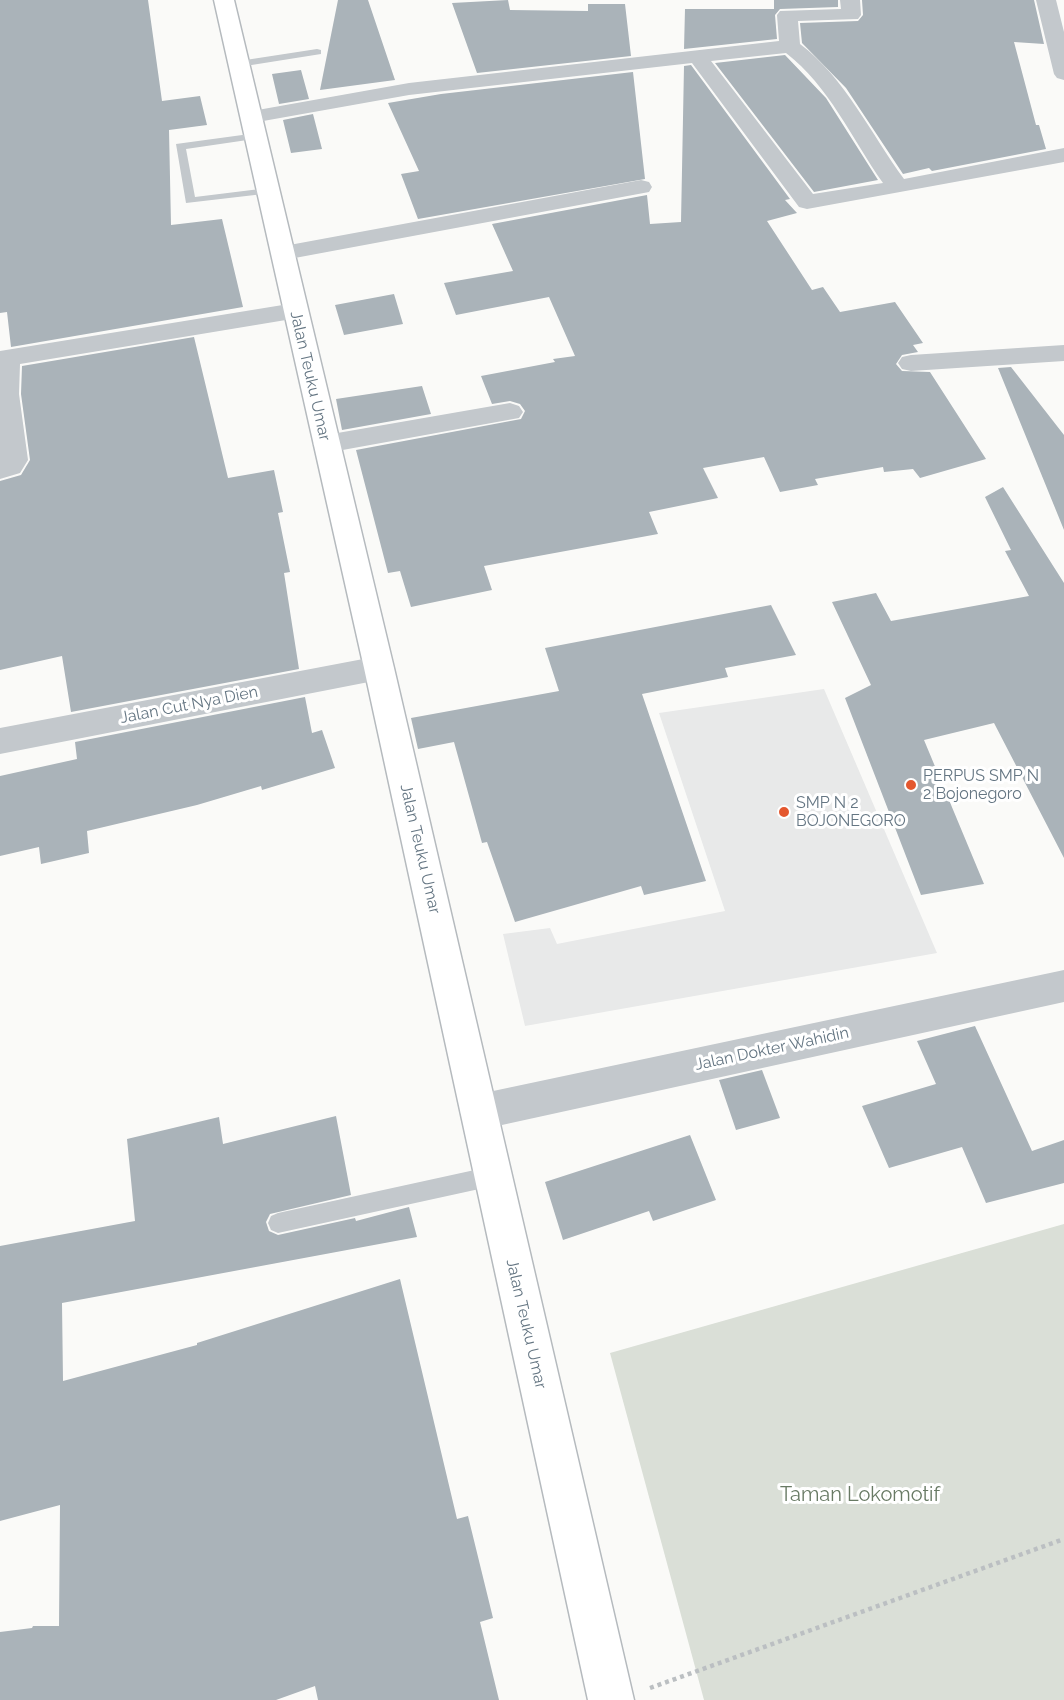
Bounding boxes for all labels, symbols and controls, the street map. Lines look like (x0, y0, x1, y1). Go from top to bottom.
street label: Jalan Teuku Umar (286, 309, 334, 443)
street label: Jalan Cut Nya Dien (118, 682, 260, 728)
place label: PERPUS SMP N 2 Bojonegoro (923, 766, 1039, 804)
marker: PERPUS SMP N 2 Bojonegoro (904, 778, 918, 792)
street label: Jalan Teuku Umar (396, 782, 444, 916)
place label: SMP N 2 BOJONEGORO (796, 793, 906, 831)
marker: SMP N 2 BOJONEGORO (777, 805, 791, 819)
street label: Jalan Dokter Wahidin (693, 1023, 851, 1075)
street label: Jalan Teuku Umar (502, 1257, 550, 1391)
park label: Taman Lokomotif (780, 1483, 940, 1507)

